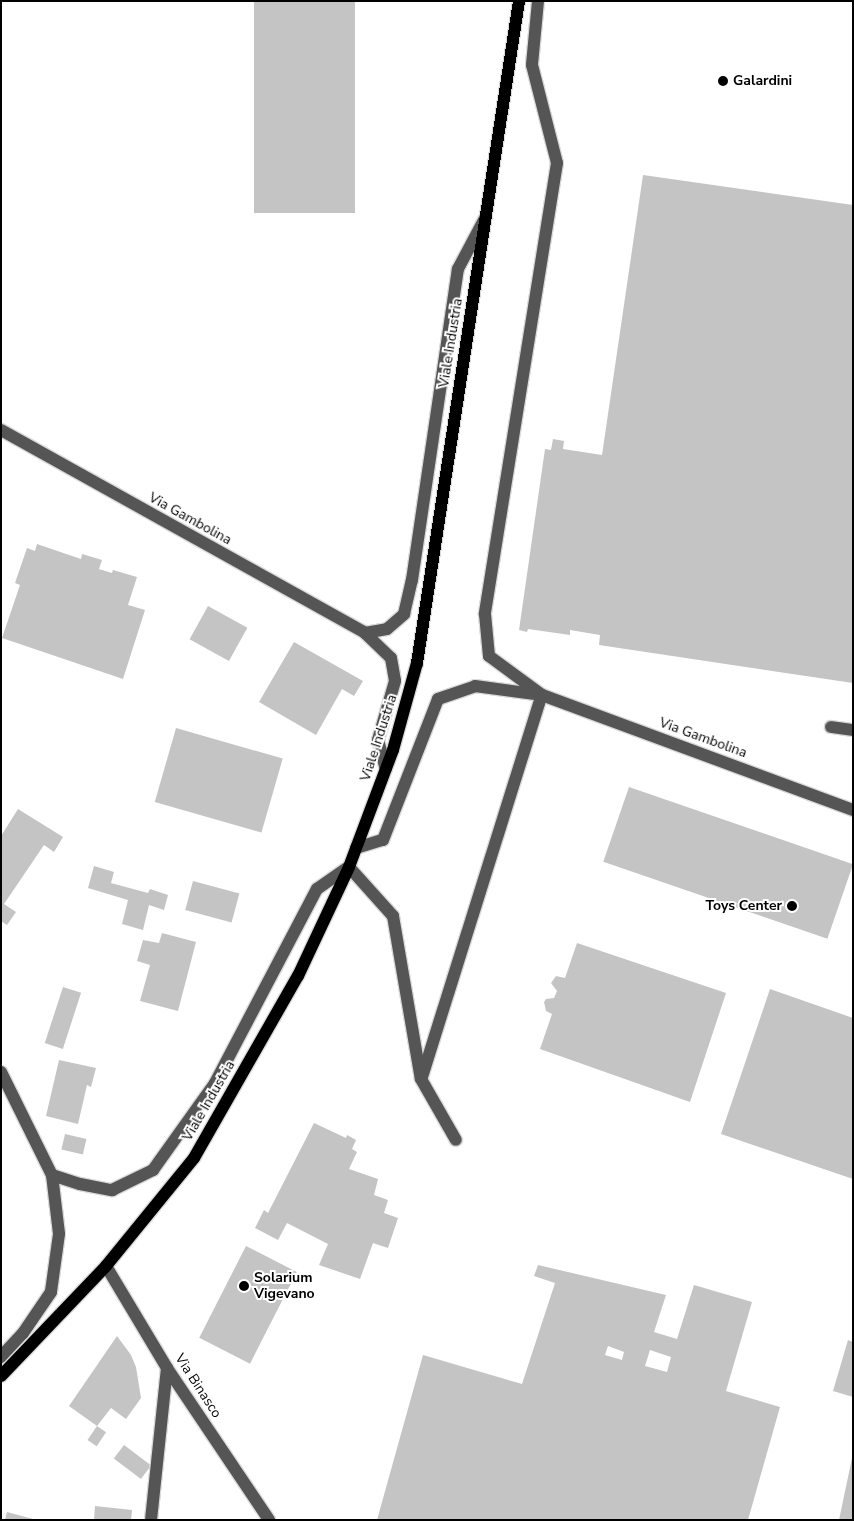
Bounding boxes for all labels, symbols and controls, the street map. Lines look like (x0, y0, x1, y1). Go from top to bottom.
place label: Galardini (733, 73, 792, 89)
marker: Galardini (717, 75, 729, 87)
street label: Viale Industria (436, 297, 466, 389)
street label: Via Gambolina (146, 489, 234, 549)
street label: Viale Industria (357, 692, 401, 784)
street label: Via Gambolina (657, 714, 749, 762)
place label: Toys Center (705, 898, 782, 914)
marker: Toys Center (786, 900, 798, 912)
street label: Viale Industria (179, 1058, 239, 1144)
place label: Solarium Vigevano (254, 1270, 315, 1302)
marker: Solarium Vigevano (238, 1280, 250, 1292)
street label: Via Binasco (171, 1351, 225, 1421)

